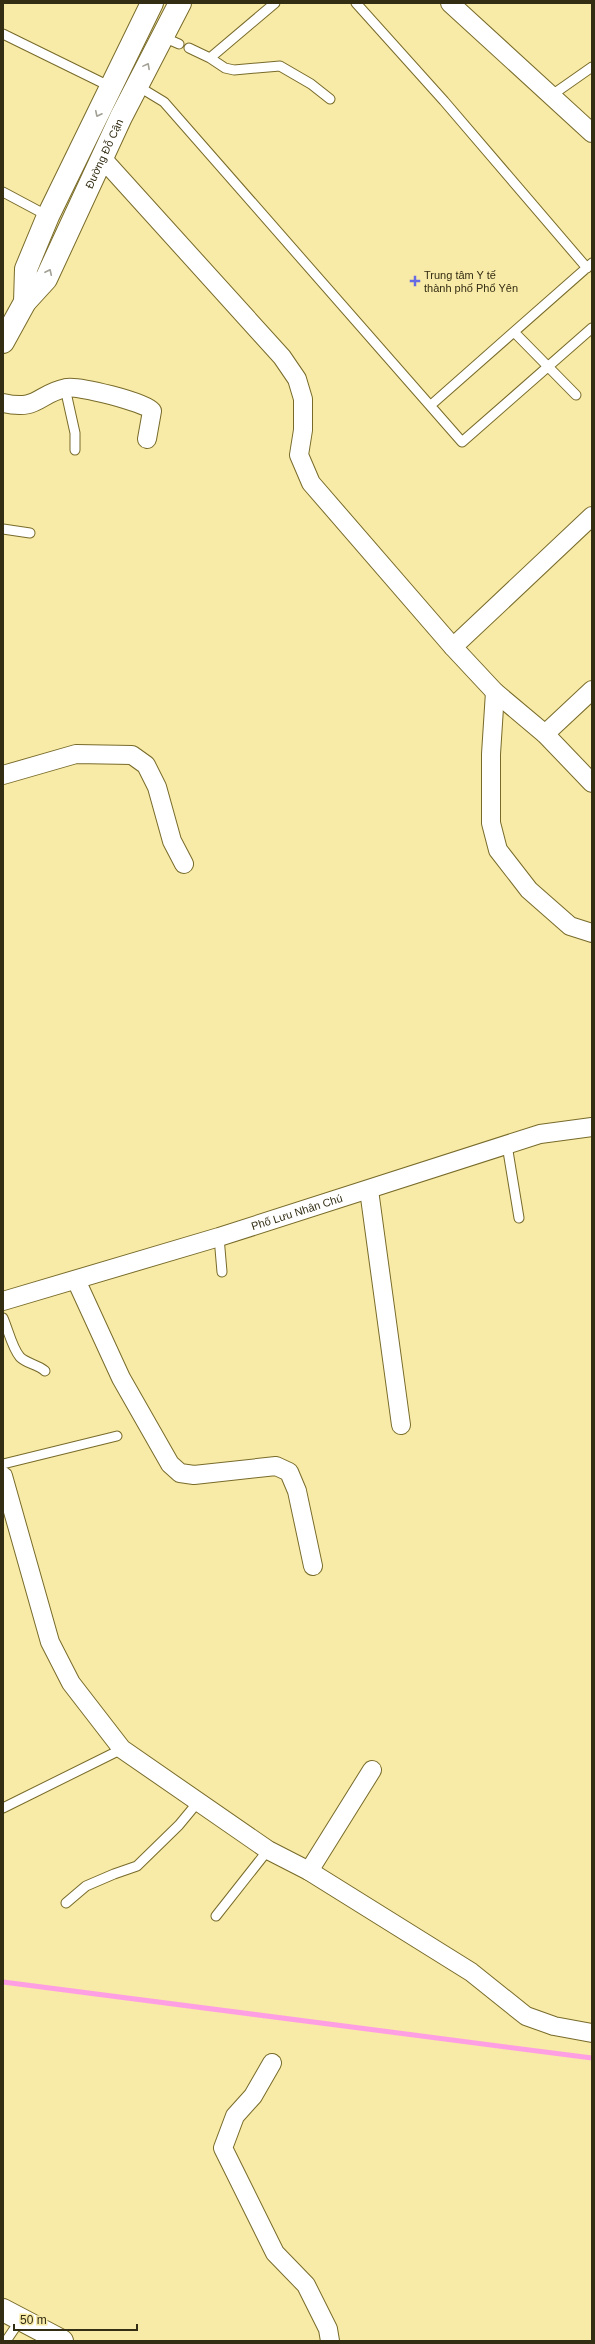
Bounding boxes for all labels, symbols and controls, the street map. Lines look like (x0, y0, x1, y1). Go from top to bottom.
one-way arrow (143, 63, 150, 70)
one-way arrow (95, 109, 103, 117)
street label: Đường Đỗ Cận (83, 117, 125, 190)
one-way arrow (44, 268, 52, 276)
place label: Trung tâm Y tế thành phố Phổ Yên (424, 269, 518, 294)
marker: Trung tâm Y tế thành phố Phổ Yên (409, 275, 421, 287)
street label: Phố Lưu Nhân Chú (250, 1192, 344, 1232)
scale bar (14, 2306, 137, 2332)
text: 50 m (20, 2313, 47, 2327)

